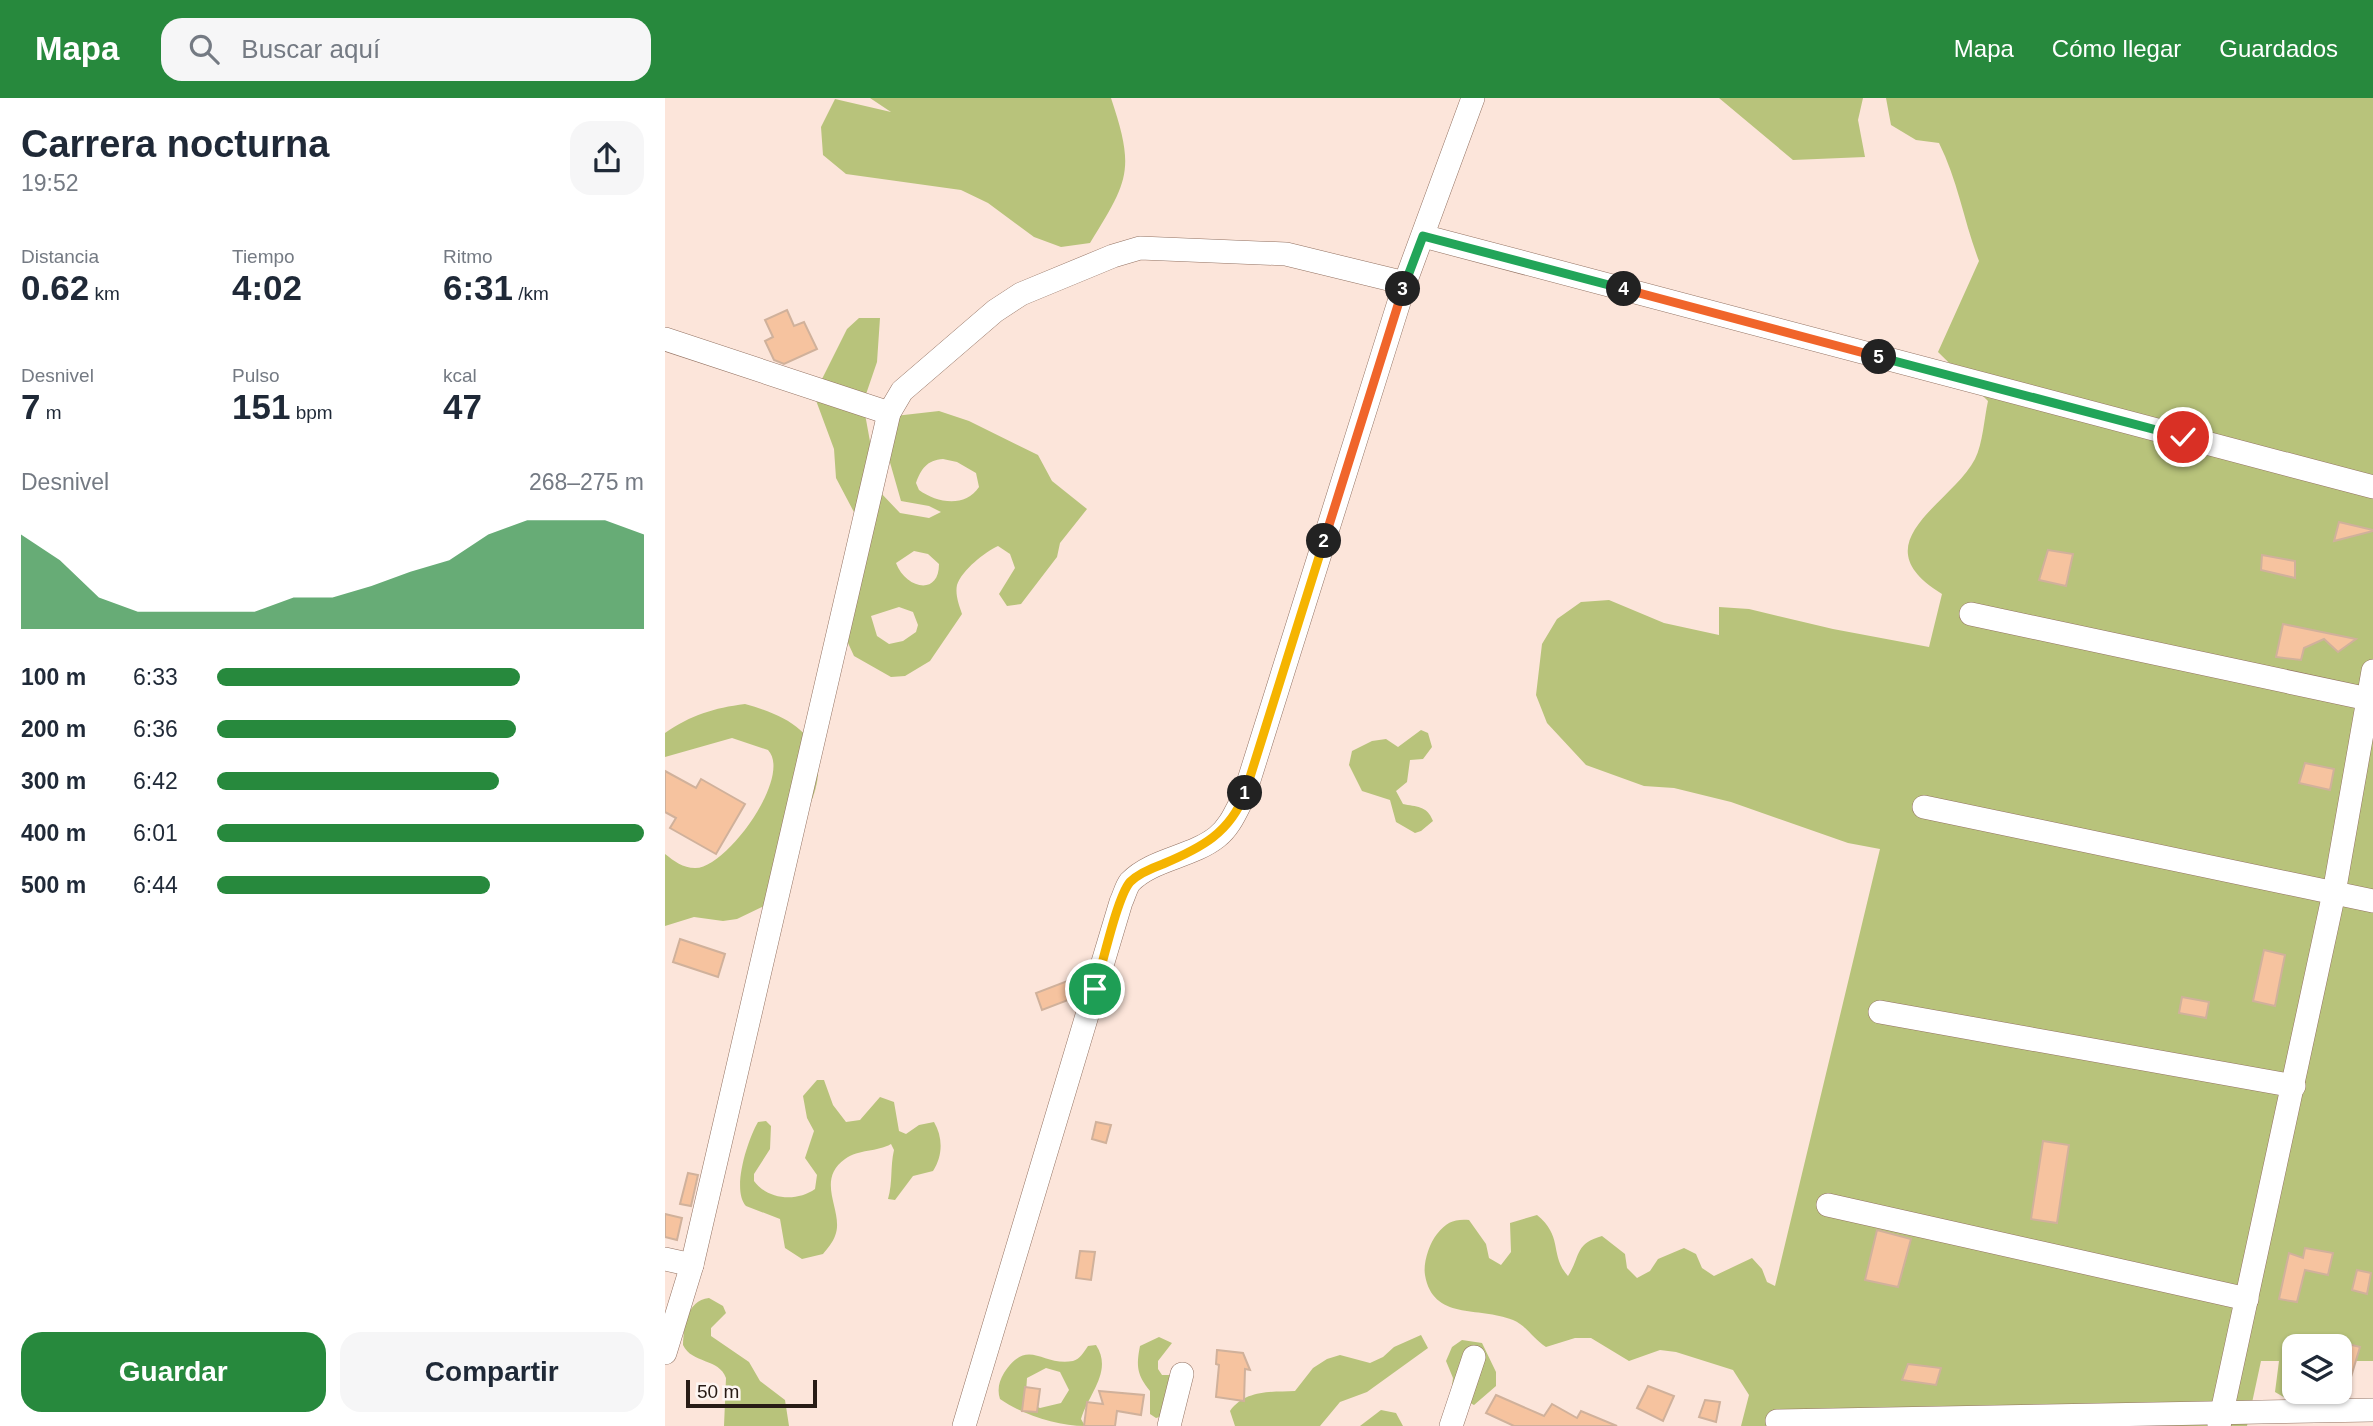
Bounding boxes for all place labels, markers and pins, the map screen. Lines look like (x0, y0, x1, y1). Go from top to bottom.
pin: 3 (1385, 272, 1421, 306)
pin: 4 (1607, 272, 1641, 306)
pin: 5 (1861, 340, 1897, 374)
pin (2153, 407, 2213, 467)
pin: 2 (1307, 524, 1341, 558)
pin: 1 (1227, 776, 1263, 810)
pin (1065, 959, 1125, 1019)

